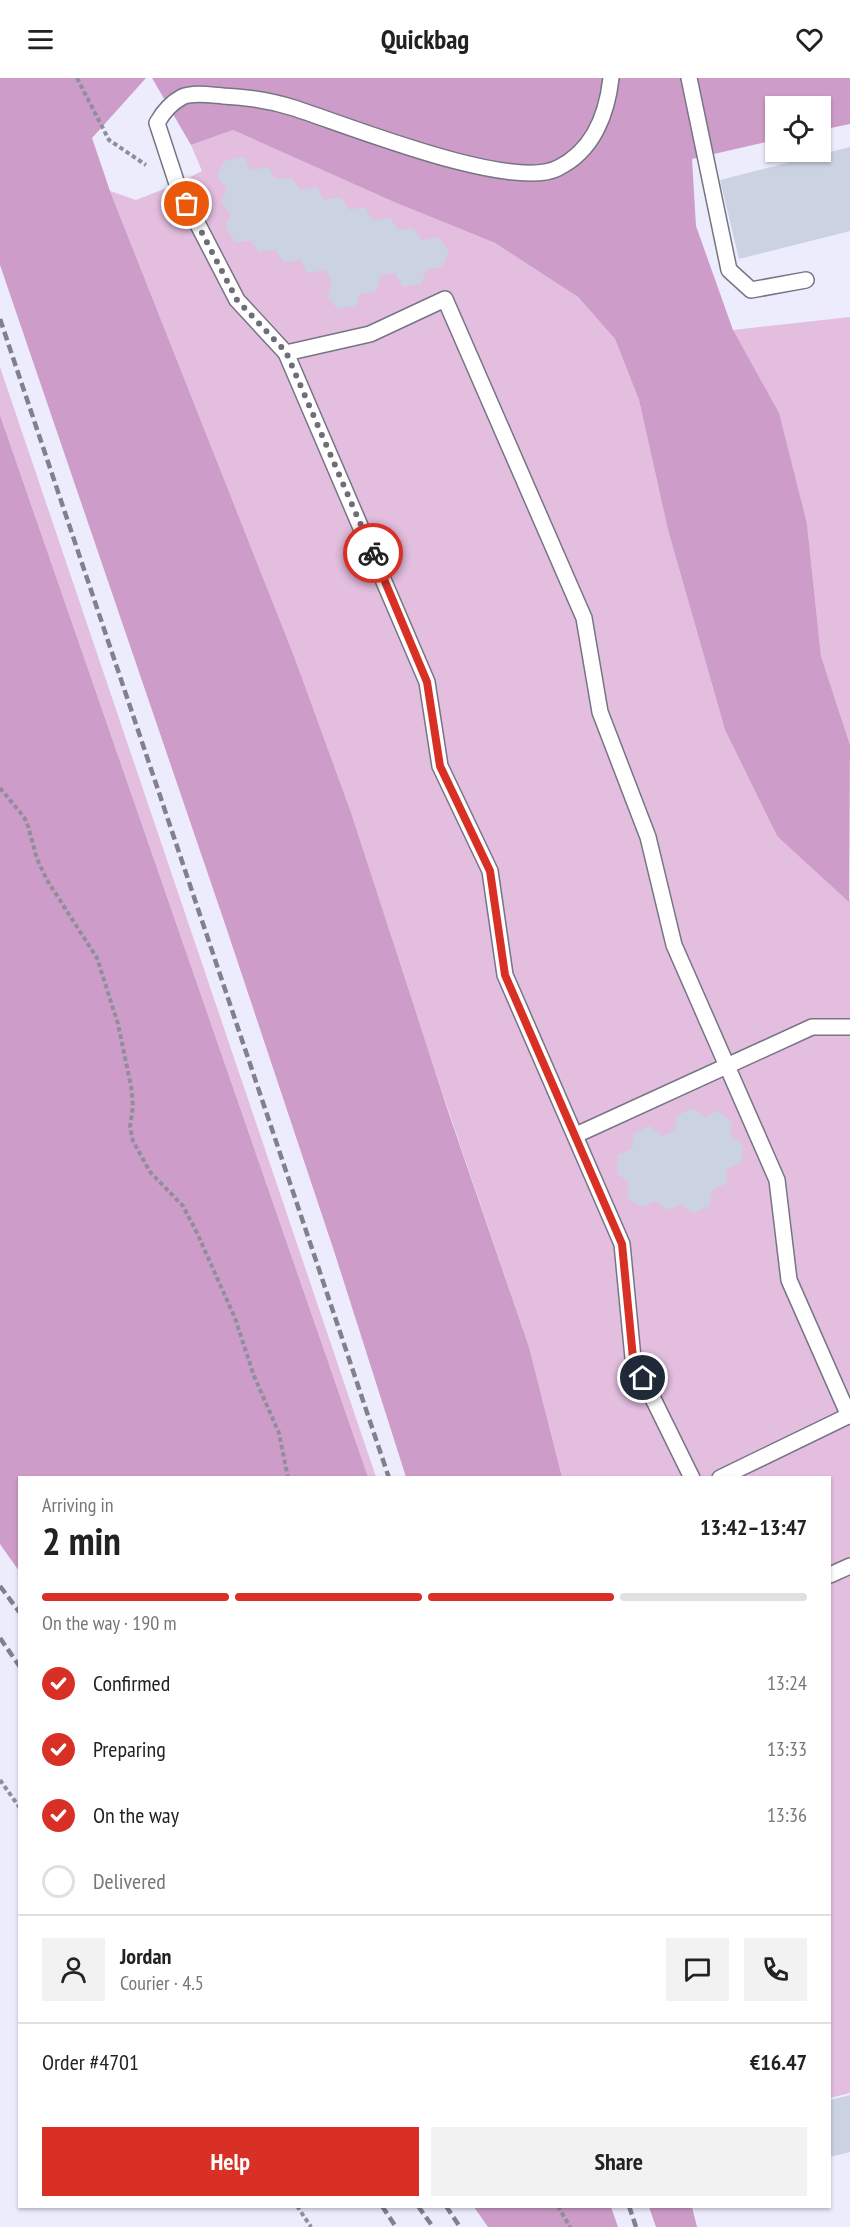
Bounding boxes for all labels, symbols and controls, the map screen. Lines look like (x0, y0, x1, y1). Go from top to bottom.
text: Quickbag (381, 22, 469, 56)
icon: menu (24, 23, 57, 56)
icon: heart (793, 23, 826, 56)
map controls (765, 96, 831, 162)
button: locate (765, 96, 831, 162)
pin (161, 178, 212, 229)
icon: bag (170, 187, 203, 220)
courier (343, 523, 403, 583)
icon: bike (357, 537, 390, 570)
pin (617, 1352, 668, 1403)
icon: home (626, 1361, 659, 1394)
text: Arriving in (42, 1492, 114, 1518)
text: 13:42–13:47 (700, 1513, 807, 1541)
text: 2 min (42, 1515, 121, 1566)
text: On the way · 190 m (42, 1610, 177, 1636)
icon: check (42, 1667, 75, 1700)
text: Confirmed (93, 1669, 170, 1697)
text: 13:24 (767, 1670, 807, 1696)
icon: check (42, 1733, 75, 1766)
text: Preparing (93, 1735, 166, 1763)
text: 13:33 (767, 1736, 807, 1762)
icon: check (42, 1799, 75, 1832)
text: On the way (93, 1801, 179, 1829)
text: 13:36 (767, 1802, 807, 1828)
text: Delivered (93, 1867, 166, 1895)
button: person (42, 1938, 105, 2001)
button: chat (666, 1938, 729, 2001)
button: phone (744, 1938, 807, 2001)
text: Jordan (120, 1942, 171, 1970)
text: Courier · 4.5 (120, 1970, 204, 1996)
text: Order #4701 (42, 2048, 139, 2076)
text: €16.47 (750, 2048, 807, 2076)
button: Help (42, 2127, 419, 2196)
button: Share (431, 2127, 807, 2196)

